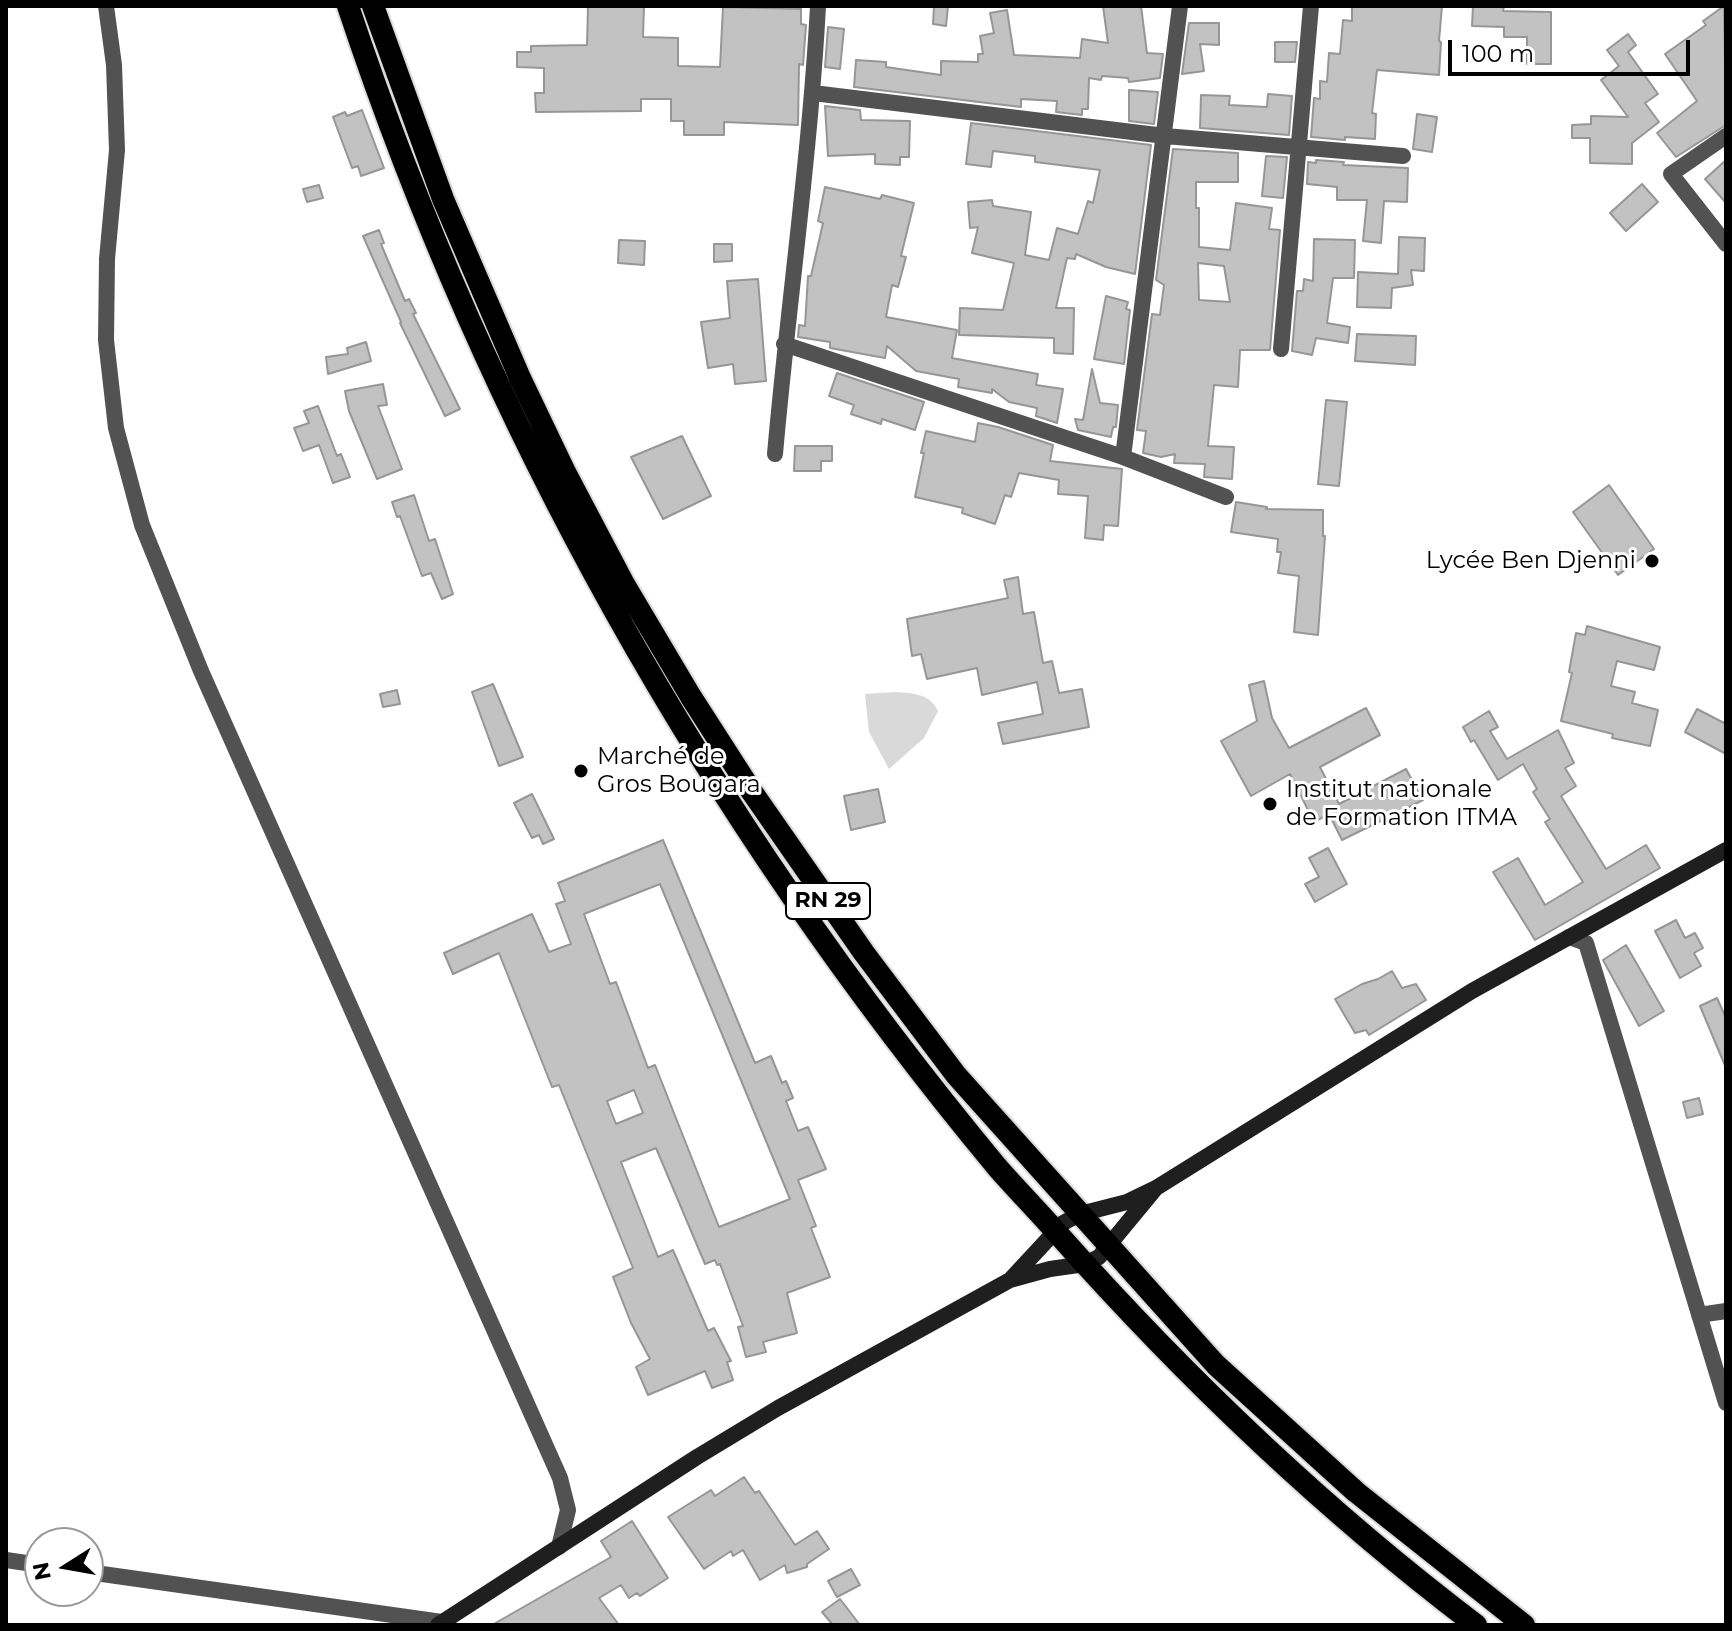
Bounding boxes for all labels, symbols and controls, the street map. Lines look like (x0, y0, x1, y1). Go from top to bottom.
scale bar (1452, 24, 1694, 74)
text: 100 m (1462, 39, 1534, 68)
place label: Lycée Ben Djenni (1426, 547, 1636, 575)
marker: Lycée Ben Djenni (1643, 552, 1661, 570)
place label: Marché de Gros Bougara (597, 743, 761, 799)
marker: Marché de Gros Bougara (572, 762, 590, 780)
place label: Institut nationale de Formation ITMA (1286, 776, 1517, 832)
marker: Institut nationale de Formation ITMA (1261, 795, 1279, 813)
road number: RN 29 (786, 883, 870, 919)
north arrow (24, 1527, 104, 1607)
text: N (27, 1560, 57, 1583)

